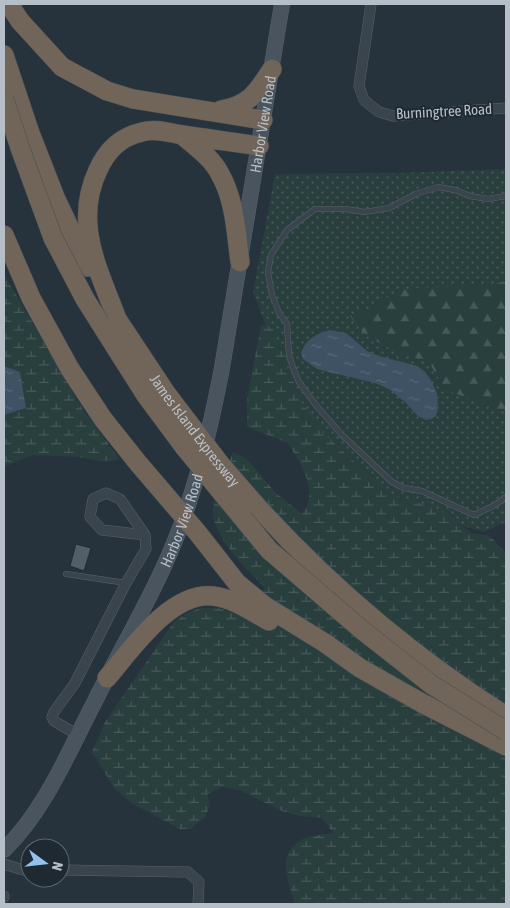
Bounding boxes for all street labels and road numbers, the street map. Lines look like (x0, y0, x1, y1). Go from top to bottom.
street label: Harbor View Road (246, 74, 279, 174)
street label: Burningtree Road (396, 100, 492, 122)
street label: James Island Expressway (147, 371, 244, 489)
street label: Harbor View Road (156, 472, 206, 570)

